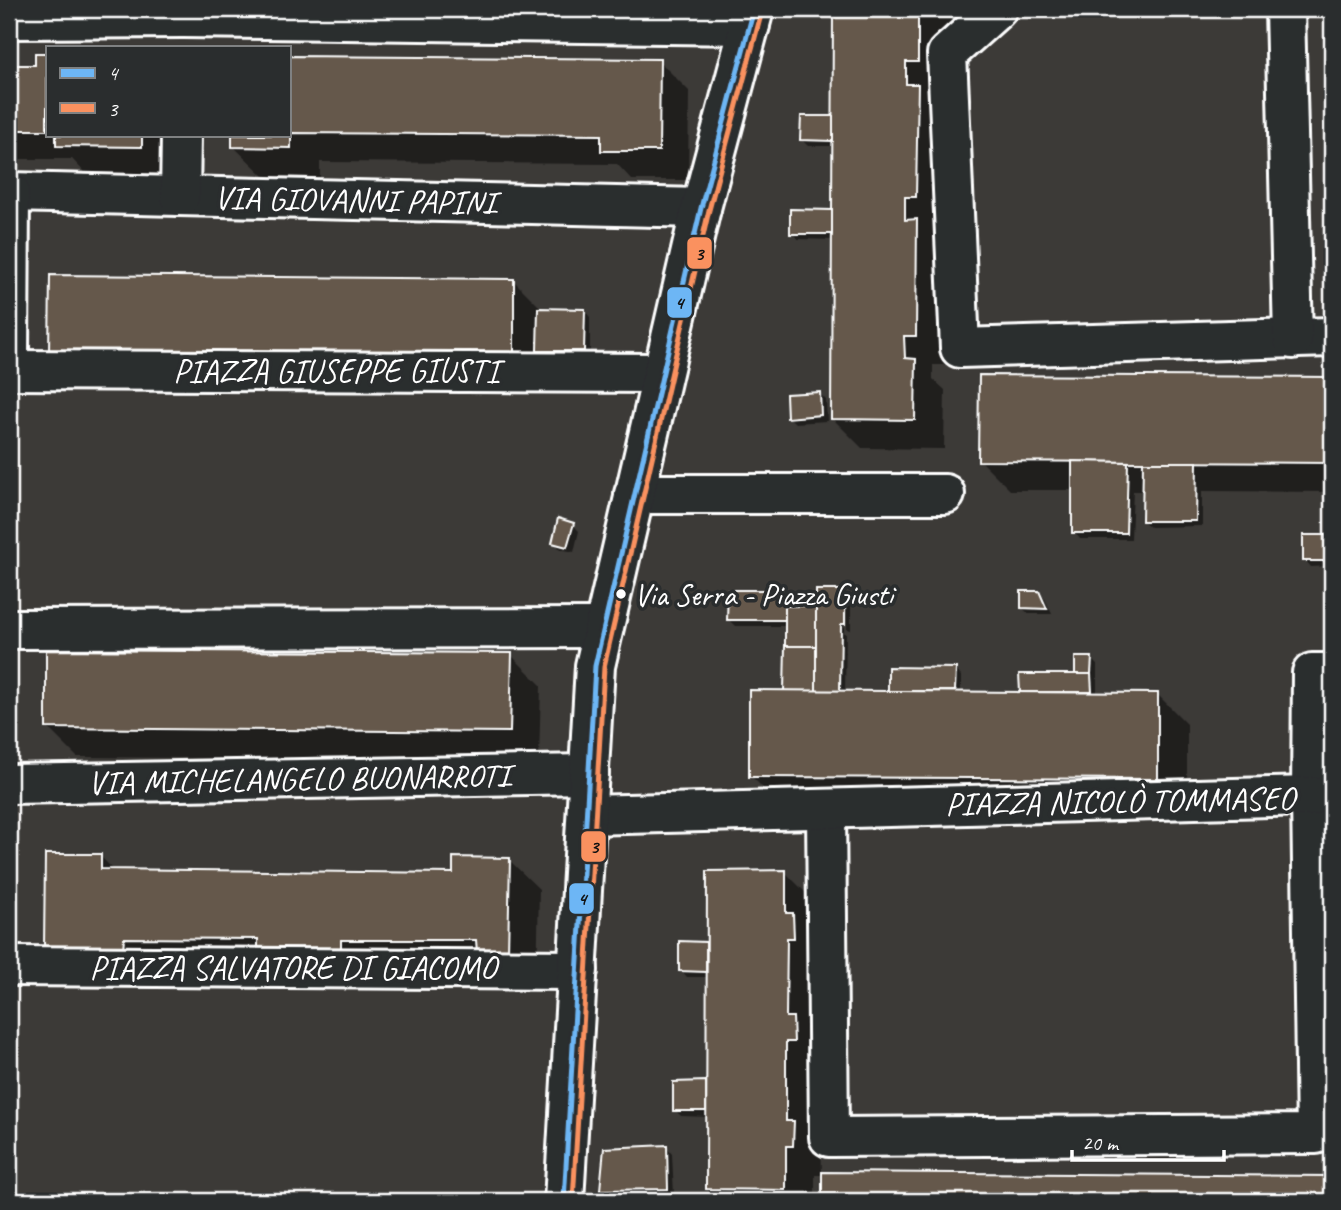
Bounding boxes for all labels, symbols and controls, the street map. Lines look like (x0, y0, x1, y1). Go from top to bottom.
legend (46, 46, 290, 136)
text: 4 (108, 60, 120, 86)
text: 3 (108, 96, 119, 122)
street label: VIA GIOVANNI PAPINI (214, 177, 503, 224)
line badge: 3 (686, 236, 713, 270)
text: 3 (695, 242, 706, 266)
line badge: 4 (666, 286, 693, 319)
text: 4 (675, 291, 686, 315)
street label: PIAZZA GIUSEPPE GIUSTI (173, 350, 505, 392)
place label: Via Serra - Piazza Giusti (634, 575, 897, 614)
marker: Via Serra - Piazza Giusti (614, 587, 628, 601)
street label: VIA MICHELANGELO BUONARROTI (87, 754, 517, 804)
street label: PIAZZA NICOLÒ TOMMASEO (945, 777, 1299, 825)
line badge: 3 (580, 830, 607, 863)
text: 3 (590, 835, 601, 859)
line badge: 4 (568, 882, 595, 915)
text: 4 (578, 887, 589, 911)
street label: PIAZZA SALVATORE DI GIACOMO (90, 947, 500, 989)
scale bar (1072, 1119, 1224, 1163)
text: 20 m (1082, 1130, 1120, 1156)

